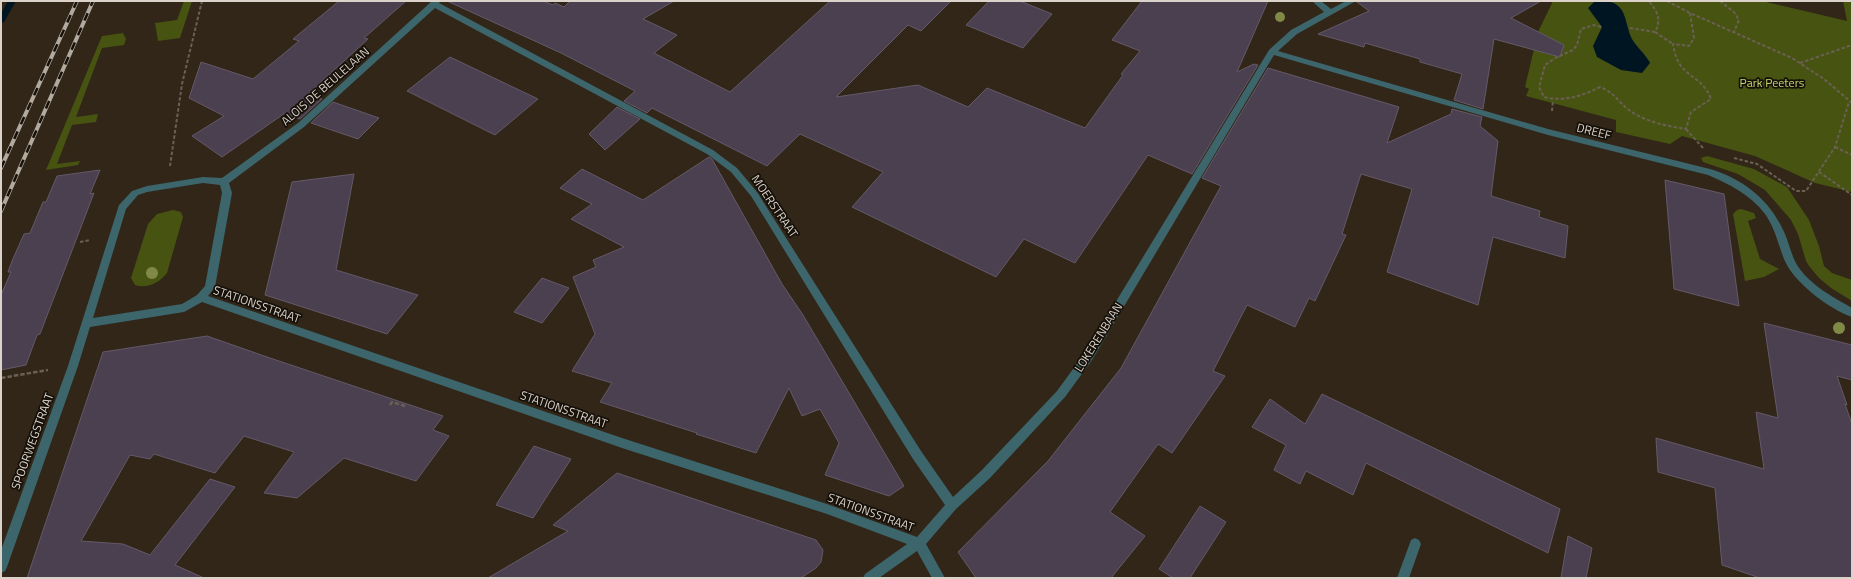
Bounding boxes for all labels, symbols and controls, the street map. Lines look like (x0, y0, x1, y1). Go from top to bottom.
street label: ALOIS DE BEULELAAN (277, 42, 373, 130)
park label: Park Peeters (1740, 73, 1805, 92)
street label: DREEF (1575, 118, 1613, 144)
street label: MOERSTRAAT (747, 171, 803, 242)
street label: STATIONSSTRAAT (211, 280, 304, 328)
street label: LOKERENBAAN (1069, 299, 1127, 375)
street label: STATIONSSTRAAT (518, 385, 611, 433)
street label: SPOORWEGSTRAAT (6, 389, 59, 492)
street label: STATIONSSTRAAT (825, 488, 918, 537)

